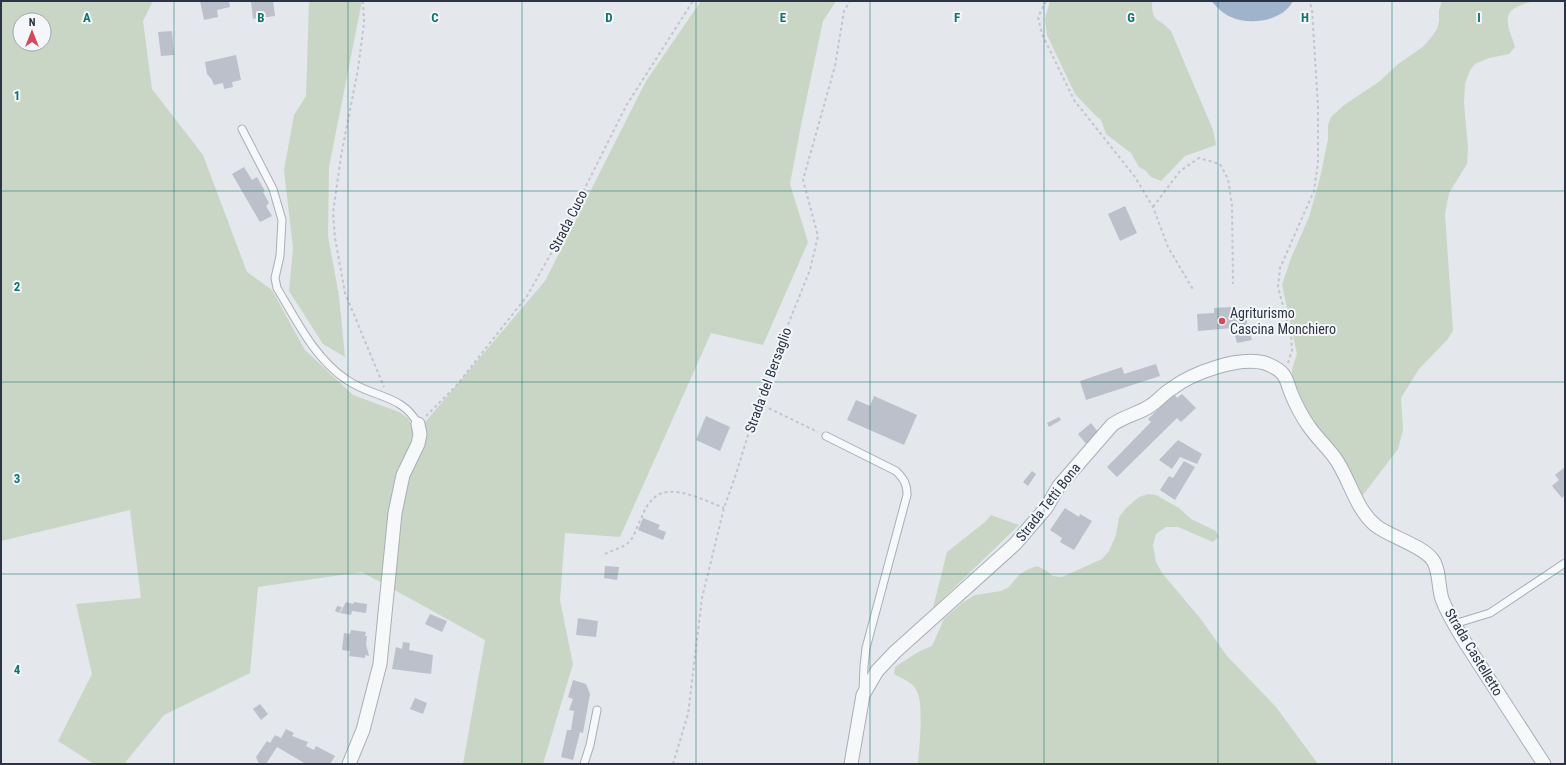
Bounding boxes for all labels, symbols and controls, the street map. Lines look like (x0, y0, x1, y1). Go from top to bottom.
text: A (83, 10, 91, 25)
text: B (257, 10, 265, 25)
text: C (431, 10, 439, 25)
text: D (605, 10, 613, 25)
text: E (780, 10, 787, 25)
text: F (954, 10, 960, 25)
text: G (1127, 10, 1135, 25)
text: H (1301, 10, 1309, 25)
text: I (1477, 10, 1481, 25)
north arrow (12, 12, 52, 52)
text: N (29, 16, 36, 29)
text: 1 (14, 88, 20, 103)
street label: Strada Cuco (546, 187, 590, 255)
text: 2 (14, 279, 21, 294)
place label: Agriturismo Cascina Monchiero (1230, 305, 1336, 337)
marker: Agriturismo Cascina Monchiero (1217, 316, 1227, 326)
street label: Strada del Bersaglio (742, 325, 794, 435)
street label: Strada Tetti Bona (1013, 460, 1083, 544)
text: 3 (14, 471, 20, 486)
street label: Strada Castelletto (1442, 606, 1506, 698)
text: 4 (14, 662, 21, 677)

